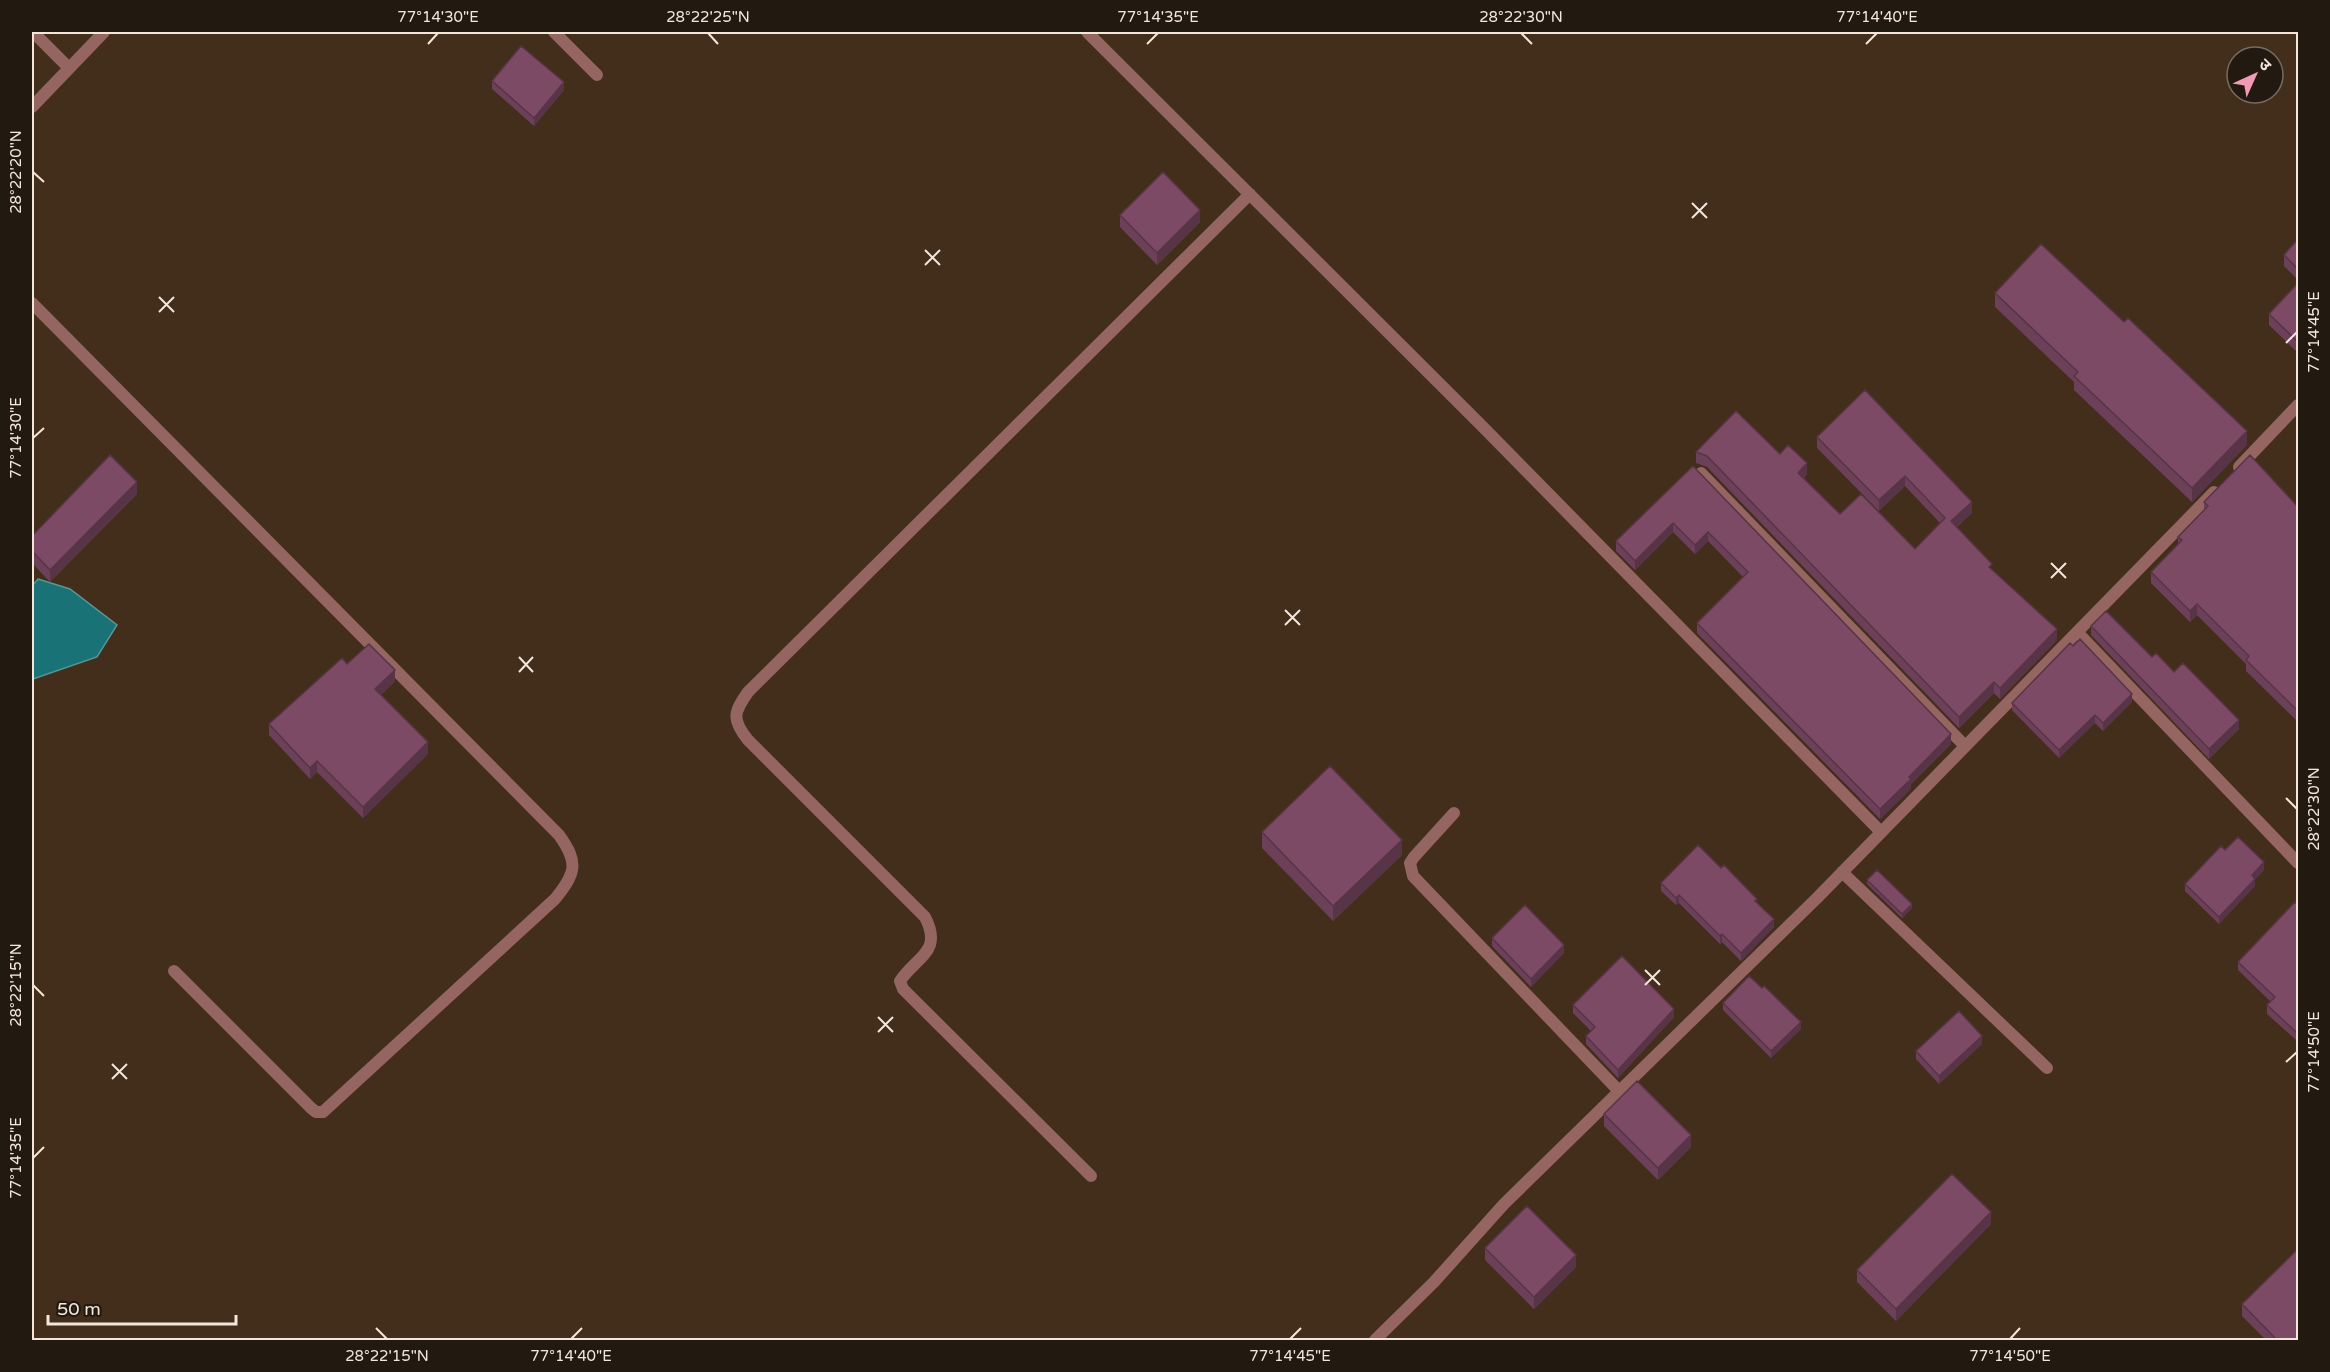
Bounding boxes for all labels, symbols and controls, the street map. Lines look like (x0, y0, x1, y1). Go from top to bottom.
text: 77°14'30"E (397, 8, 479, 26)
text: 28°22'25"N (666, 8, 750, 26)
text: 77°14'35"E (1117, 8, 1199, 26)
text: 28°22'30"N (1479, 8, 1563, 26)
text: 77°14'40"E (1836, 8, 1918, 26)
north arrow (2225, 45, 2285, 105)
text: उ (2255, 55, 2276, 76)
text: 28°22'20"N (7, 130, 25, 214)
text: 77°14'45"E (2305, 291, 2323, 373)
text: 77°14'30"E (7, 397, 25, 479)
text: 28°22'30"N (2305, 767, 2323, 851)
text: 28°22'15"N (7, 943, 25, 1027)
text: 77°14'50"E (2305, 1011, 2323, 1093)
text: 77°14'35"E (7, 1117, 25, 1199)
scale bar (48, 1288, 236, 1326)
text: 50 m (57, 1298, 101, 1320)
text: 28°22'15"N (345, 1347, 429, 1365)
text: 77°14'40"E (530, 1347, 612, 1365)
text: 77°14'45"E (1249, 1347, 1331, 1365)
text: 77°14'50"E (1969, 1347, 2051, 1365)

